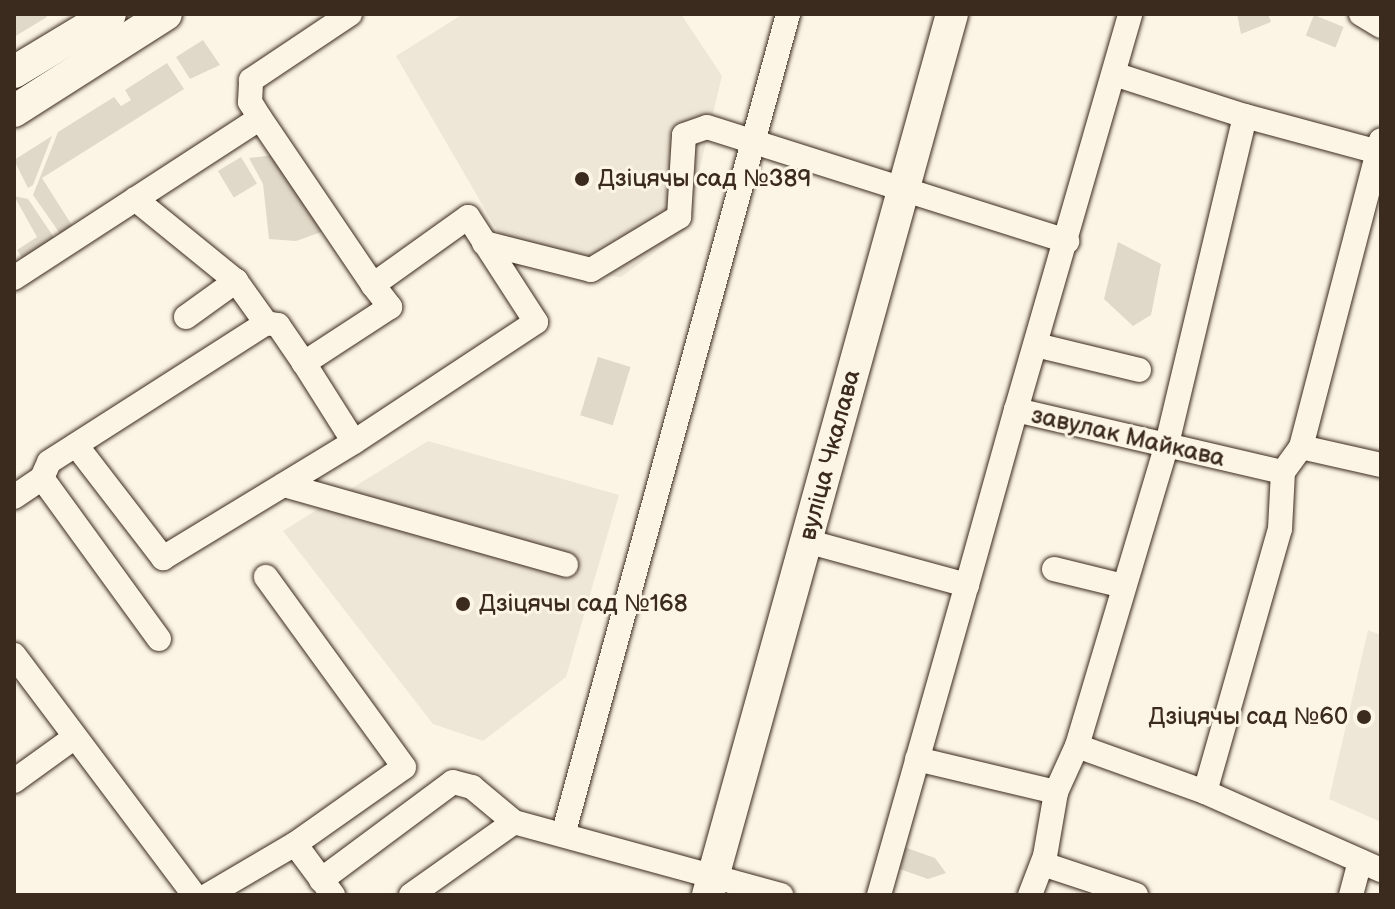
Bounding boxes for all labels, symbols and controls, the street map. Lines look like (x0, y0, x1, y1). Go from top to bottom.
place label: Дзіцячы сад №389 (598, 165, 811, 193)
marker: Дзіцячы сад №389 (573, 170, 591, 188)
street label: вуліца Чкалава (793, 367, 867, 543)
street label: завулак Майкава (1028, 401, 1228, 473)
place label: Дзіцячы сад №168 (479, 590, 688, 618)
marker: Дзіцячы сад №168 (454, 595, 472, 613)
place label: Дзіцячы сад №60 (1148, 703, 1348, 731)
marker: Дзіцячы сад №60 (1355, 708, 1373, 726)

